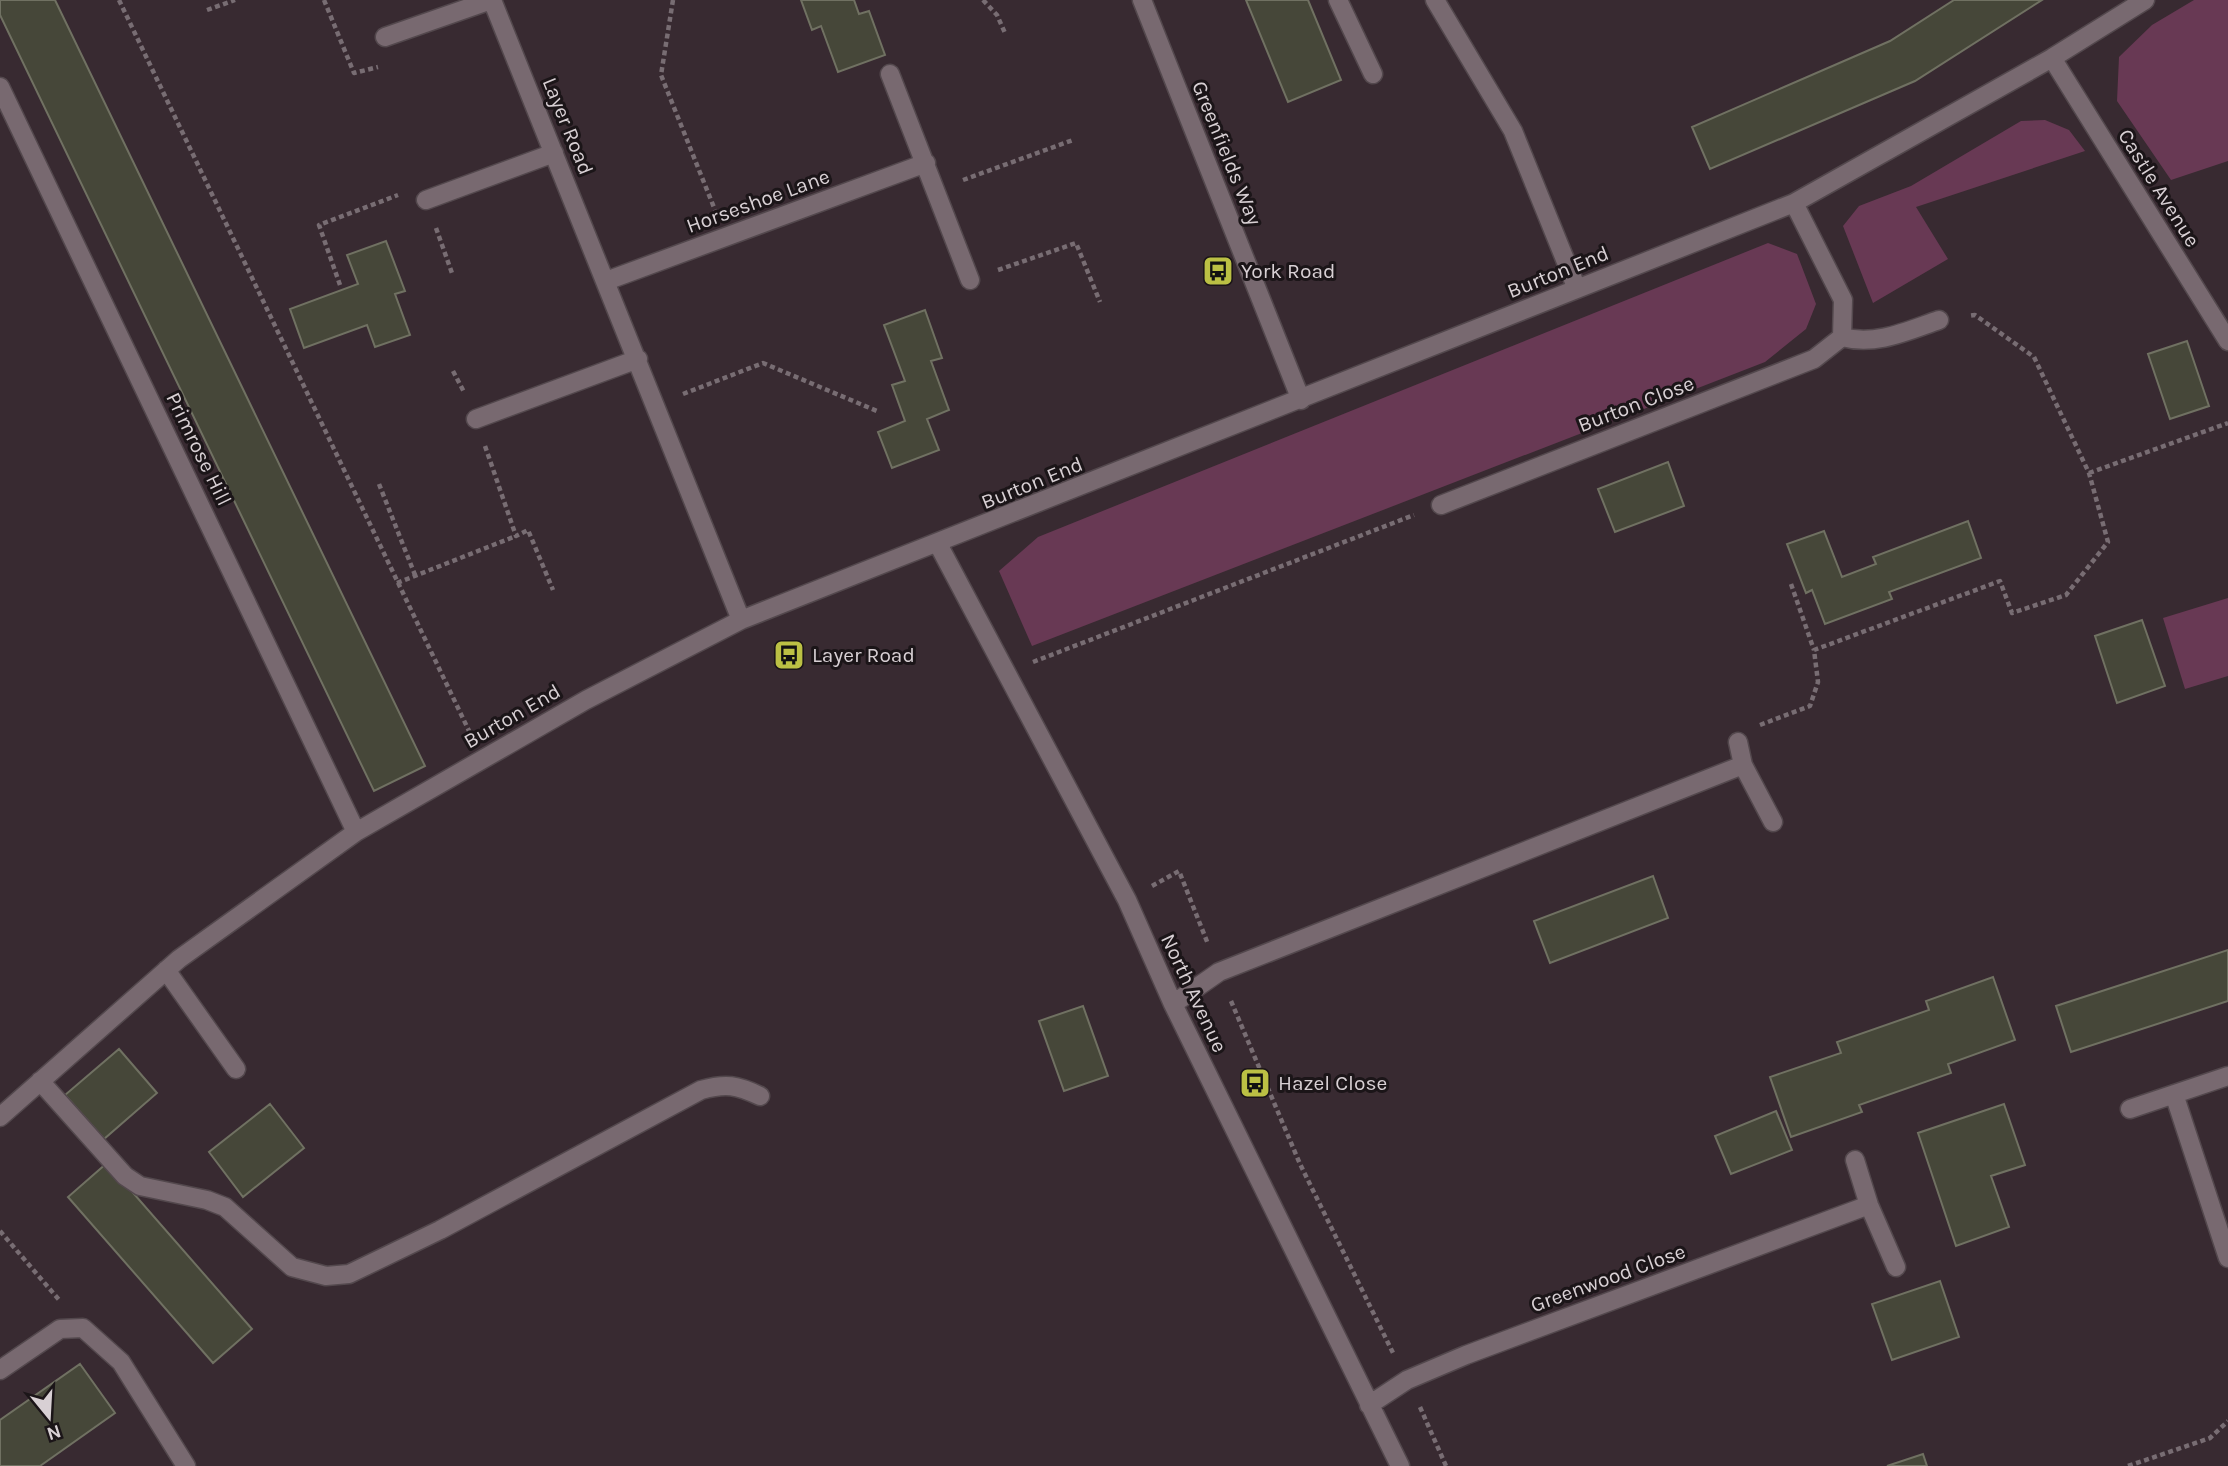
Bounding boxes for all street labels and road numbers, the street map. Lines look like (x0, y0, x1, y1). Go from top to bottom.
street label: Layer Road (538, 74, 598, 178)
street label: Greenfields Way (1187, 77, 1267, 229)
street label: Castle Avenue (2113, 125, 2205, 251)
street label: Horseshoe Lane (683, 164, 833, 238)
street label: Burton End (1504, 241, 1612, 303)
street label: Burton Close (1575, 371, 1697, 437)
street label: Primrose Hill (161, 388, 237, 510)
street label: Burton End (978, 452, 1086, 514)
street label: Burton End (460, 679, 564, 753)
street label: North Avenue (1156, 930, 1232, 1056)
street label: Greenwood Close (1527, 1239, 1689, 1317)

